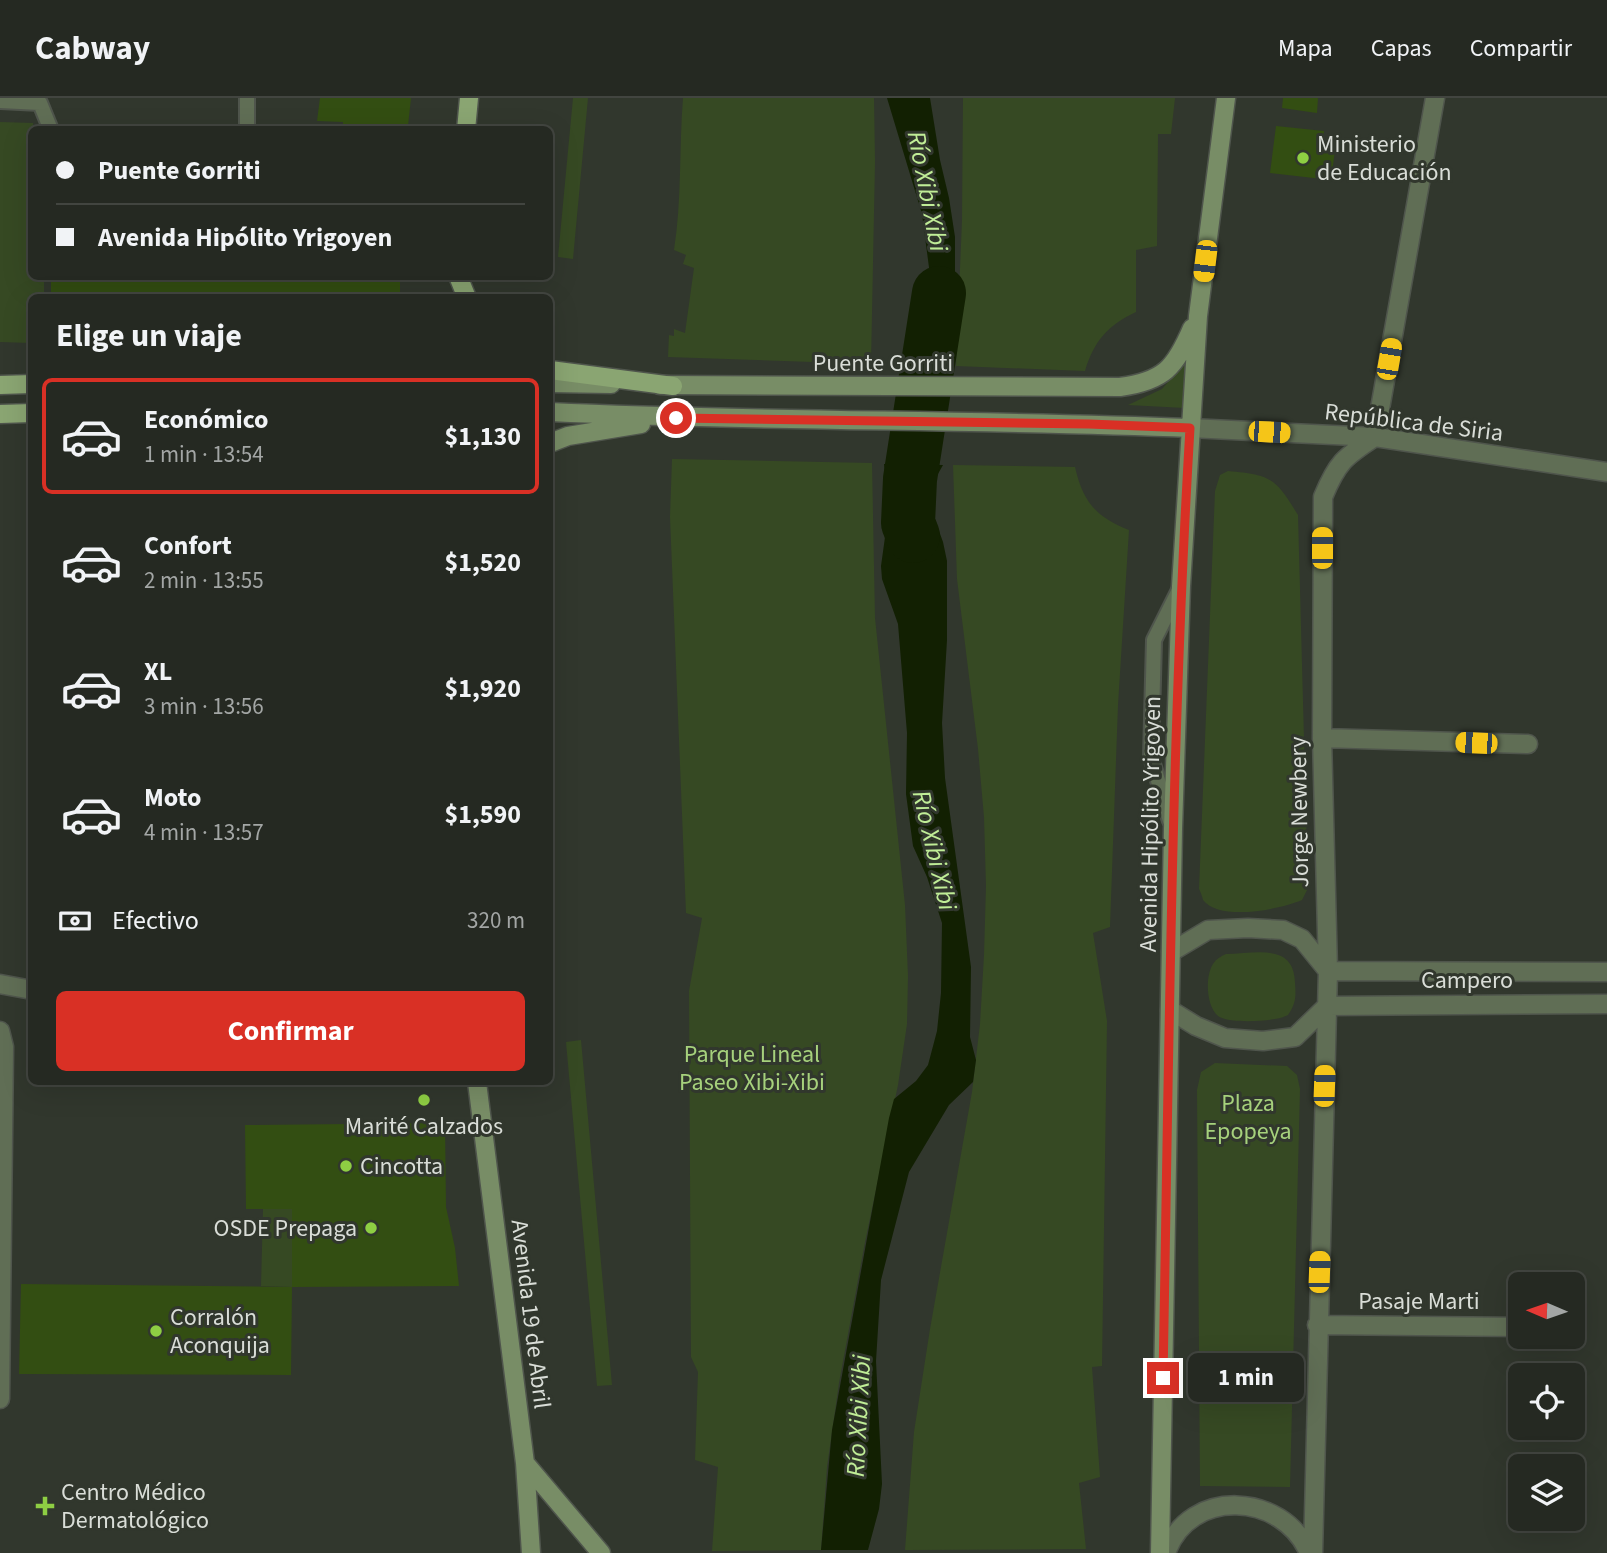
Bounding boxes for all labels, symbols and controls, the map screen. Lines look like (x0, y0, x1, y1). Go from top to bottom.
text: Cabway (35, 25, 150, 72)
text: Mapa (1278, 31, 1333, 66)
text: Capas (1371, 31, 1432, 66)
text: Compartir (1470, 31, 1572, 66)
place label: Ministerio de Educación (1317, 127, 1452, 190)
water label: Río Xibi Xibi (898, 128, 958, 256)
marker: Ministerio de Educación (1295, 150, 1311, 166)
text: Puente Gorriti (98, 152, 261, 189)
text: Avenida Hipólito Yrigoyen (98, 219, 392, 256)
car (1193, 239, 1218, 283)
text: Elige un viaje (56, 313, 242, 359)
car (1376, 336, 1403, 382)
street label: Puente Gorriti (813, 346, 953, 381)
street label: República de Siria (1323, 394, 1505, 451)
text: Económico (144, 401, 269, 438)
route start (660, 402, 692, 434)
icon: car (60, 405, 123, 468)
text: $1,130 (445, 418, 521, 455)
car (1248, 420, 1291, 444)
text: 1 min · 13:54 (144, 438, 264, 471)
text: Confort (144, 527, 232, 564)
car (1312, 527, 1333, 569)
icon: car (60, 531, 123, 594)
text: $1,520 (445, 544, 521, 581)
text: 2 min · 13:55 (144, 564, 264, 597)
text: XL (144, 653, 172, 690)
icon: car (60, 657, 123, 720)
text: $1,920 (445, 670, 521, 707)
text: 3 min · 13:56 (144, 690, 264, 723)
street label: Avenida Hipólito Yrigoyen (1131, 696, 1170, 952)
car (1455, 732, 1498, 754)
street label: Jorge Newbery (1281, 736, 1318, 888)
text: Moto (144, 779, 201, 816)
icon: car (60, 783, 123, 846)
water label: Río Xibi Xibi (903, 786, 966, 915)
text: $1,590 (445, 796, 521, 833)
text: 4 min · 13:57 (144, 816, 264, 849)
icon: cash (56, 902, 94, 940)
text: Efectivo (112, 902, 199, 939)
text: 320 m (467, 904, 525, 937)
street label: Campero (1421, 963, 1513, 998)
button: Confirmar (56, 991, 525, 1071)
park label: Parque Lineal Paseo Xibi-Xibi (679, 1037, 825, 1100)
car (1313, 1065, 1336, 1107)
park label: Plaza Epopeya (1204, 1086, 1292, 1149)
marker: Marité Calzados (416, 1092, 432, 1108)
place label: Marité Calzados (345, 1109, 503, 1144)
place label: Cincotta (360, 1149, 443, 1184)
marker: Cincotta (338, 1158, 354, 1174)
place label: OSDE Prepaga (214, 1211, 357, 1246)
street label: Avenida 19 de Abril (502, 1217, 559, 1411)
marker: OSDE Prepaga (363, 1220, 379, 1236)
car (1308, 1251, 1331, 1293)
north arrow (1508, 1272, 1586, 1349)
map controls (1508, 1272, 1585, 1531)
street label: Pasaje Marti (1358, 1284, 1480, 1319)
place label: Corralón Aconquija (170, 1300, 270, 1363)
marker: Corralón Aconquija (148, 1323, 164, 1339)
water label: Río Xibi Xibi (837, 1353, 880, 1478)
callout: 1 min (1188, 1354, 1303, 1402)
text: 1 min (1218, 1361, 1274, 1394)
route end (1147, 1362, 1179, 1394)
button: locate (1508, 1363, 1585, 1440)
button: layers (1508, 1454, 1585, 1531)
place label: Centro Médico Dermatológico (61, 1475, 209, 1538)
marker: Centro Médico Dermatológico (35, 1496, 55, 1516)

